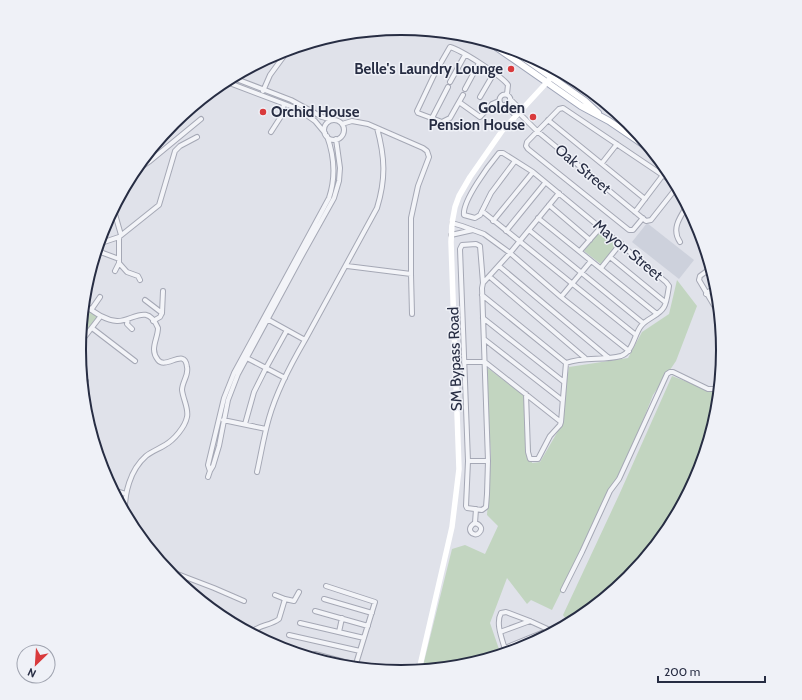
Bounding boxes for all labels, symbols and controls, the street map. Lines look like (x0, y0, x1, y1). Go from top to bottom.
place label: Belle's Laundry Lounge (354, 60, 503, 78)
marker: Belle's Laundry Lounge (506, 64, 516, 74)
place label: Golden Pension House (428, 99, 525, 134)
place label: Orchid House (271, 103, 360, 121)
marker: Orchid House (258, 107, 268, 117)
marker: Golden Pension House (528, 112, 538, 122)
street label: Oak Street (551, 140, 615, 198)
street label: Mayon Street (590, 216, 666, 284)
street label: SM Bypass Road (444, 306, 466, 412)
north arrow (16, 644, 56, 684)
scale bar (658, 658, 765, 684)
text: 200 m (664, 664, 700, 679)
text: N (25, 665, 38, 681)

